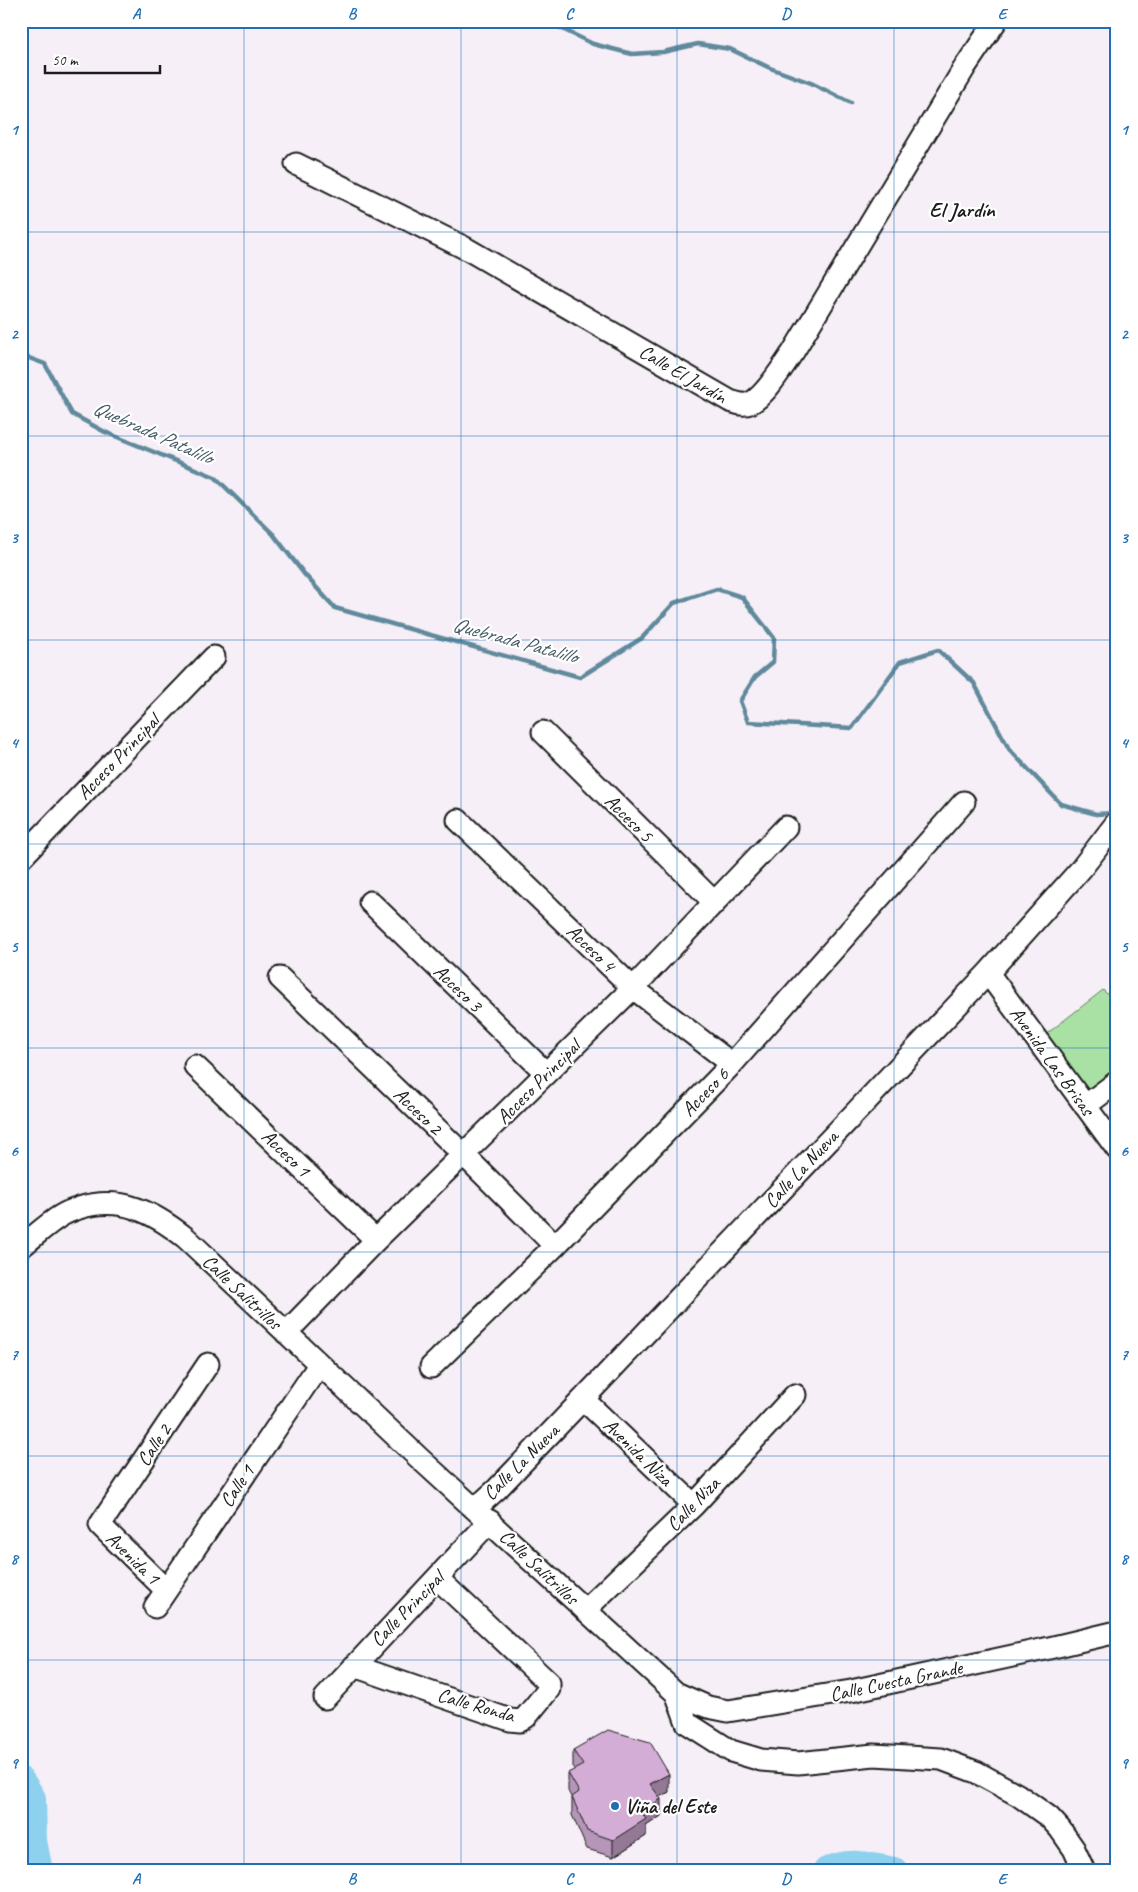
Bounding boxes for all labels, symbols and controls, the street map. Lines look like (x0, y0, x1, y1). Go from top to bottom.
text: A (132, 4, 142, 24)
text: B (348, 4, 358, 24)
text: C (565, 4, 575, 24)
text: D (781, 4, 792, 24)
text: E (998, 4, 1009, 24)
scale bar (45, 42, 160, 74)
text: 50 m (52, 51, 79, 70)
text: 1 (10, 120, 19, 140)
text: 1 (1120, 120, 1129, 140)
district label: El Jardín (929, 197, 996, 223)
text: 2 (10, 324, 19, 344)
text: 2 (1120, 324, 1129, 344)
street label: Calle El Jardín (635, 339, 732, 410)
water label: Quebrada Patalillo (89, 394, 220, 471)
text: 3 (10, 528, 19, 548)
text: 3 (1120, 528, 1129, 548)
water label: Quebrada Patalillo (450, 611, 583, 670)
street label: Acceso Principal (71, 707, 167, 805)
text: 4 (10, 733, 19, 753)
text: 4 (1120, 733, 1129, 753)
street label: Acceso 5 (600, 789, 659, 848)
street label: Acceso 4 (561, 919, 622, 979)
text: 5 (11, 937, 20, 957)
text: 5 (1121, 937, 1130, 957)
street label: Acceso 3 (428, 959, 489, 1019)
street label: Avenida Las Brisas (1004, 1002, 1101, 1122)
street label: Acceso Principal (491, 1032, 588, 1129)
street label: Acceso 6 (676, 1062, 735, 1122)
street label: Acceso 2 (388, 1082, 449, 1142)
street label: Calle La Nueva (758, 1123, 845, 1213)
street label: Acceso 1 (256, 1124, 316, 1183)
text: 6 (10, 1141, 19, 1161)
text: 6 (1120, 1141, 1129, 1161)
street label: Calle Salitrillos (197, 1249, 289, 1337)
text: 7 (10, 1345, 19, 1365)
text: 7 (1120, 1345, 1129, 1365)
street label: Avenida Niza (598, 1413, 679, 1493)
street label: Calle La Nueva (478, 1417, 566, 1505)
street label: Calle 2 (131, 1418, 178, 1471)
street label: Calle 1 (214, 1459, 261, 1512)
street label: Calle Niza (661, 1471, 726, 1537)
street label: Calle Salitrillos (494, 1524, 586, 1612)
street label: Avenida 1 (101, 1526, 166, 1591)
text: 8 (10, 1549, 19, 1569)
text: 8 (1120, 1549, 1129, 1569)
street label: Calle Principal (365, 1563, 452, 1652)
street label: Calle Cuesta Grande (828, 1654, 966, 1707)
street label: Calle Ronda (435, 1682, 519, 1728)
text: 9 (10, 1753, 19, 1773)
text: 9 (1120, 1753, 1129, 1773)
place label: Viña del Este (625, 1794, 717, 1819)
marker: Viña del Este (609, 1800, 621, 1812)
text: A (132, 1869, 142, 1889)
text: B (348, 1869, 358, 1889)
text: C (565, 1869, 575, 1889)
text: D (781, 1869, 792, 1889)
text: E (998, 1869, 1009, 1889)

